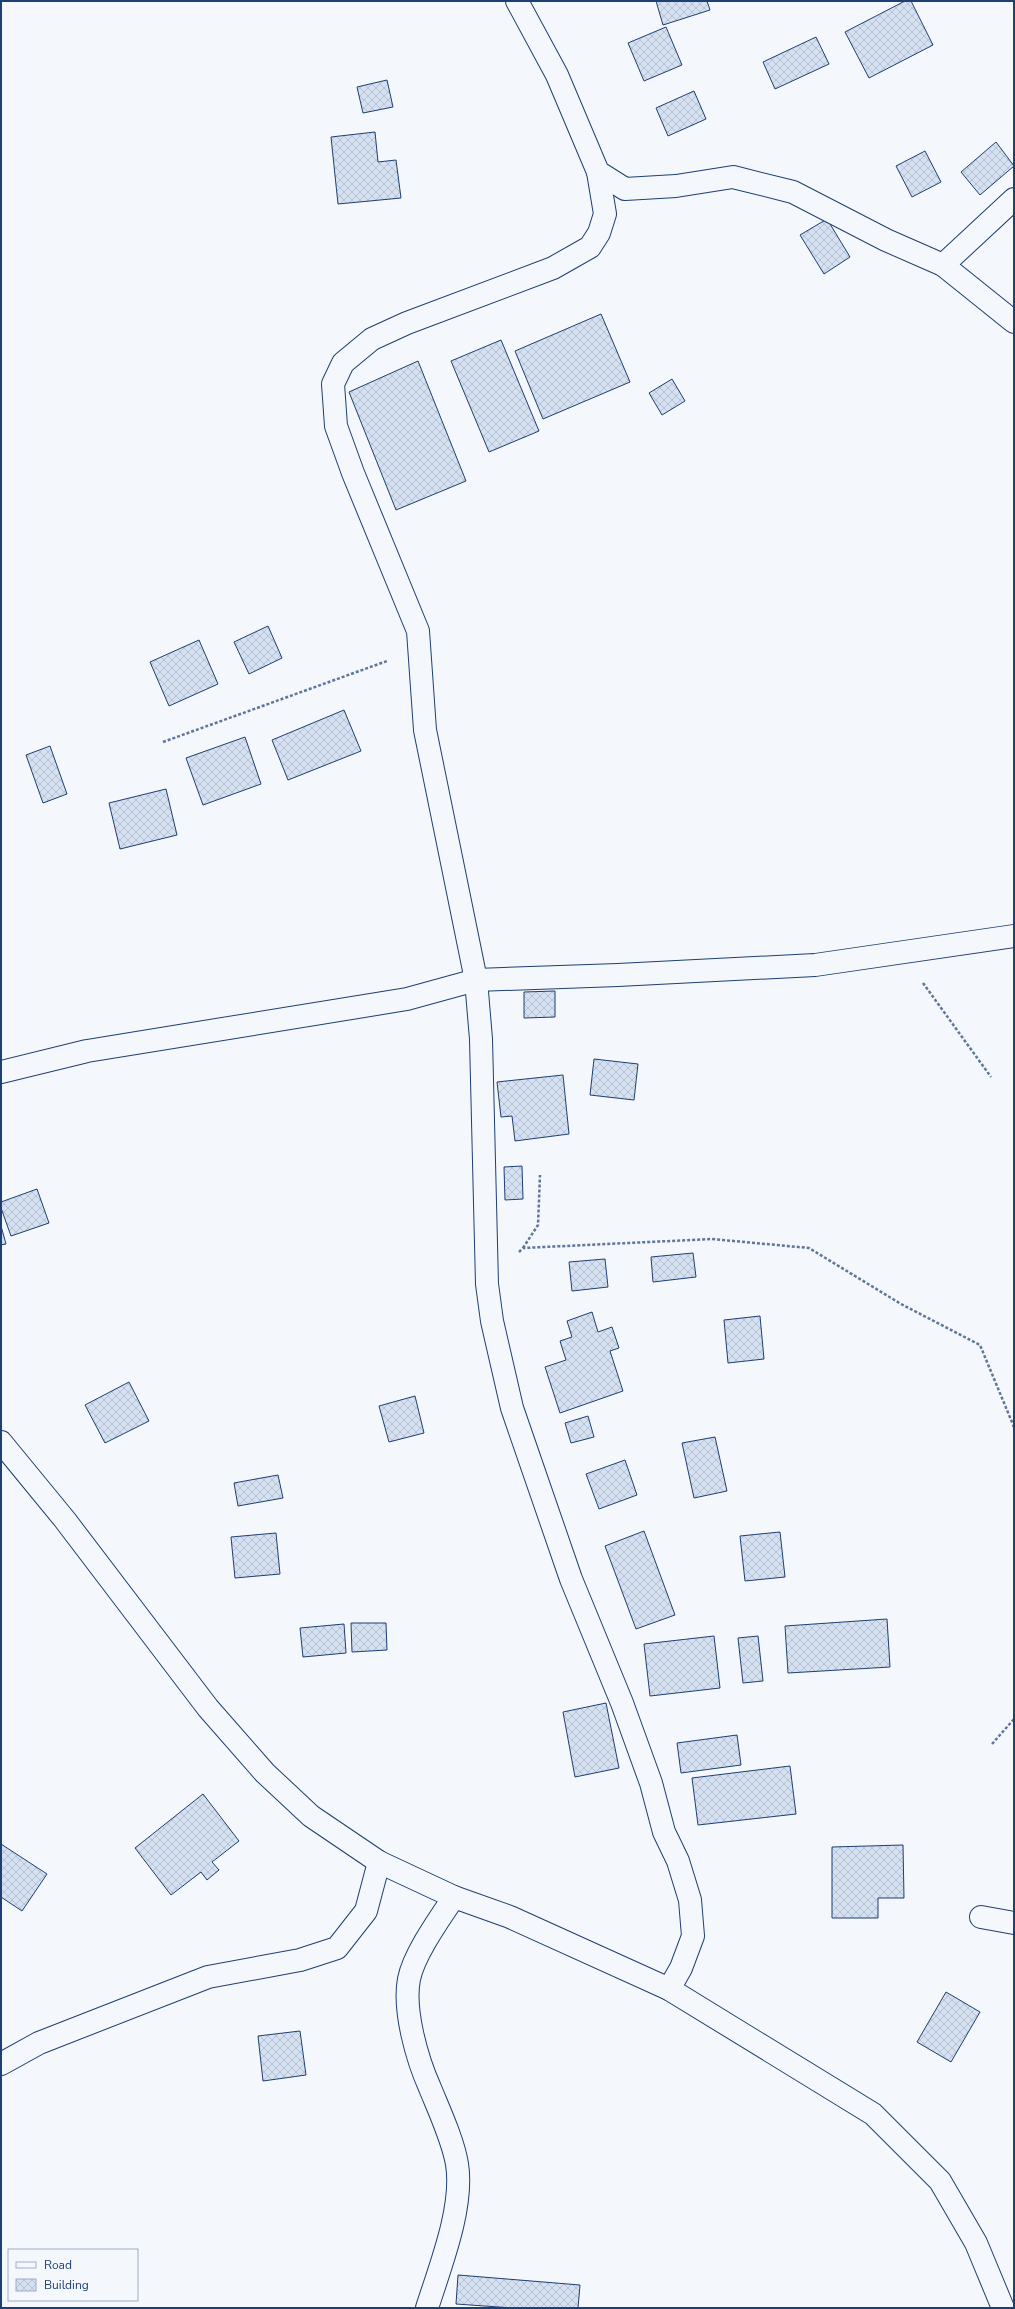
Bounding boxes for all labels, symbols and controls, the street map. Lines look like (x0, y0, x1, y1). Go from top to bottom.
legend (8, 2249, 138, 2301)
text: Road (44, 2257, 72, 2273)
text: Building (44, 2277, 89, 2293)

